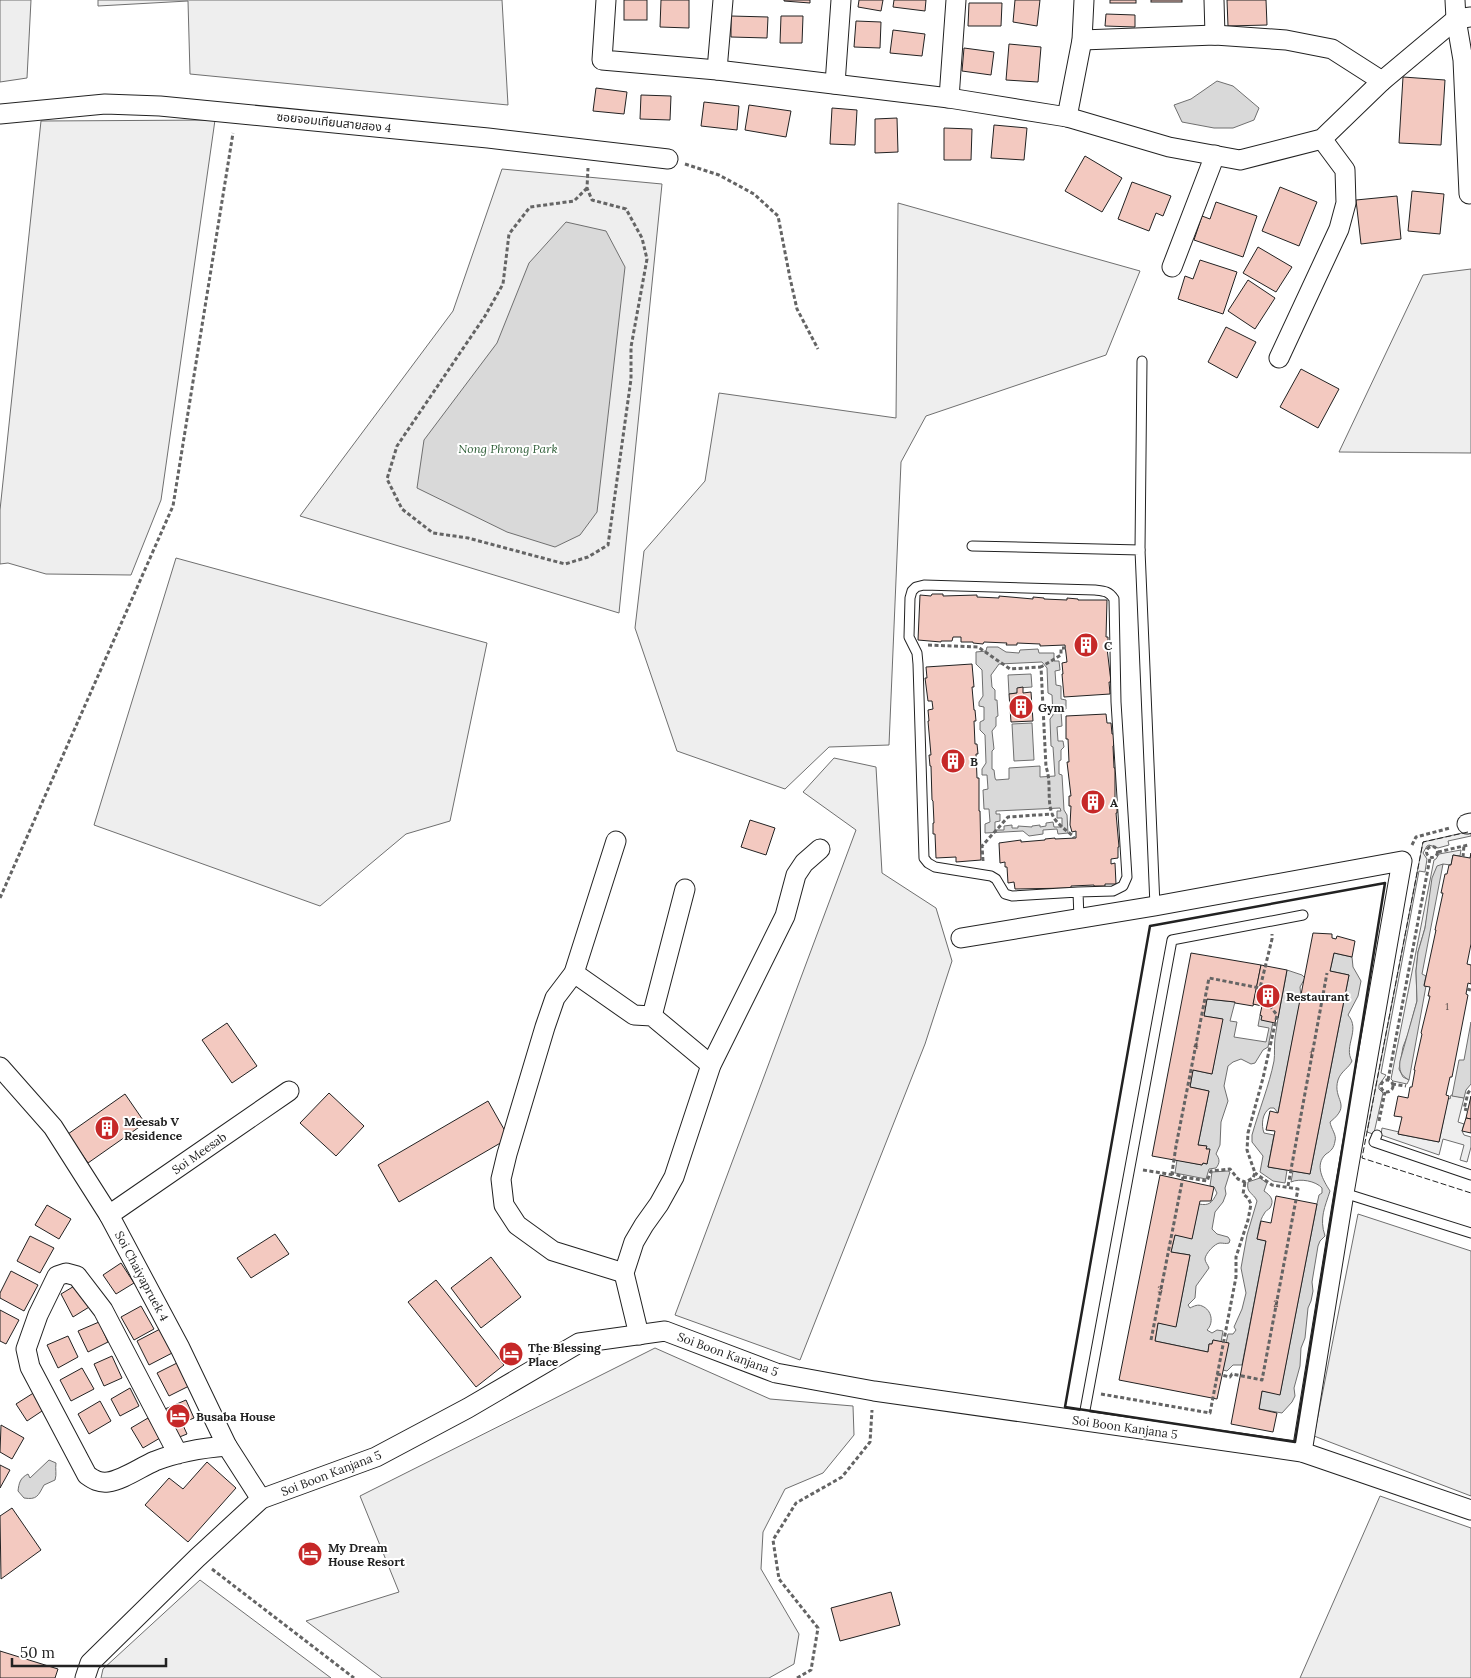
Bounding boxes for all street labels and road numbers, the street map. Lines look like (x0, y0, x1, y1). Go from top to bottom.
street label: ซอยจอมเทียนสายสอง 4 (276, 109, 393, 136)
street label: Soi Meesab (169, 1129, 229, 1177)
street label: Soi Chaiyapruek 4 (112, 1228, 172, 1324)
street label: Soi Boon Kanjana 5 (675, 1329, 781, 1379)
street label: Soi Boon Kanjana 5 (1071, 1412, 1179, 1442)
street label: Soi Boon Kanjana 5 (279, 1447, 383, 1499)

